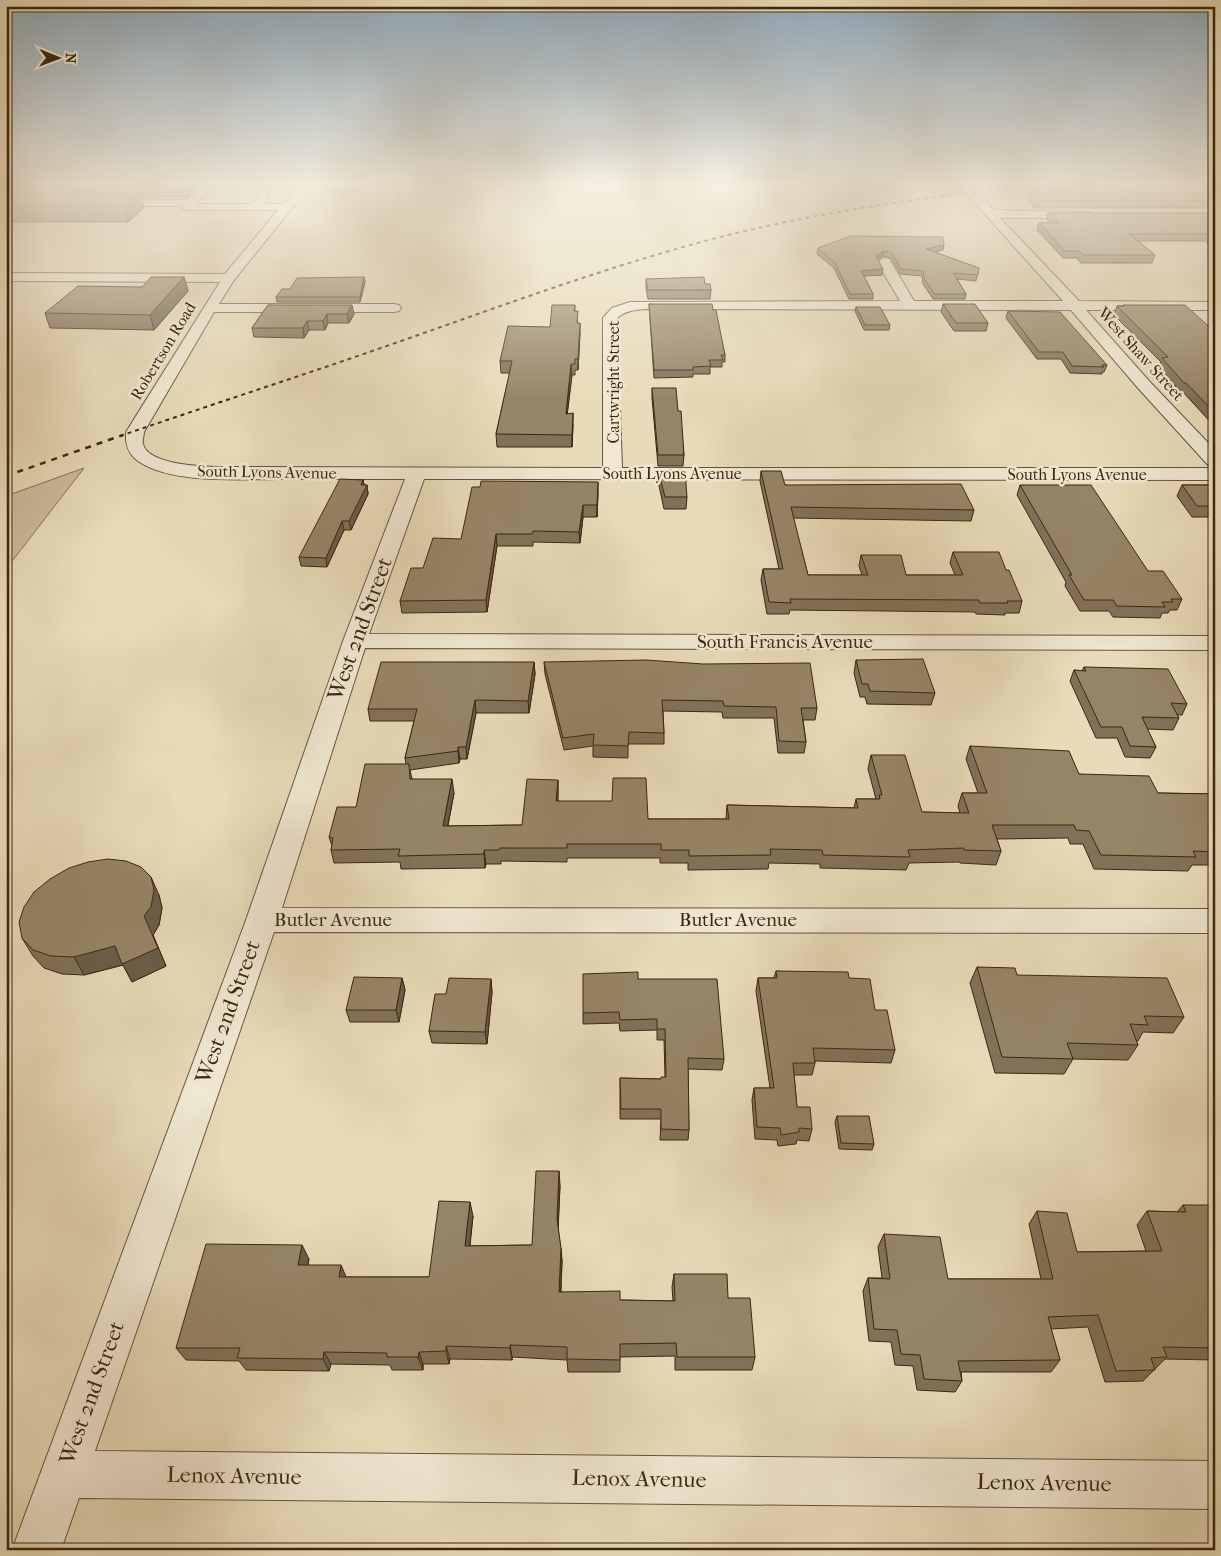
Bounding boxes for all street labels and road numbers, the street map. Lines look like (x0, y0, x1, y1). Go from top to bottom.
street label: Robertson Road (126, 298, 200, 403)
street label: West Shaw Street (1093, 302, 1188, 405)
street label: Cartwright Street (604, 320, 623, 443)
street label: South Lyons Avenue (197, 461, 337, 483)
street label: South Lyons Avenue (602, 464, 742, 483)
street label: South Lyons Avenue (1007, 465, 1147, 484)
street label: West 2nd Street (322, 554, 398, 705)
street label: South Francis Avenue (697, 631, 873, 653)
street label: Butler Avenue (274, 909, 392, 931)
street label: Butler Avenue (679, 909, 797, 931)
street label: West 2nd Street (190, 937, 266, 1088)
street label: West 2nd Street (54, 1318, 130, 1469)
street label: Lenox Avenue (166, 1462, 302, 1490)
street label: Lenox Avenue (571, 1465, 707, 1493)
street label: Lenox Avenue (976, 1469, 1112, 1497)

